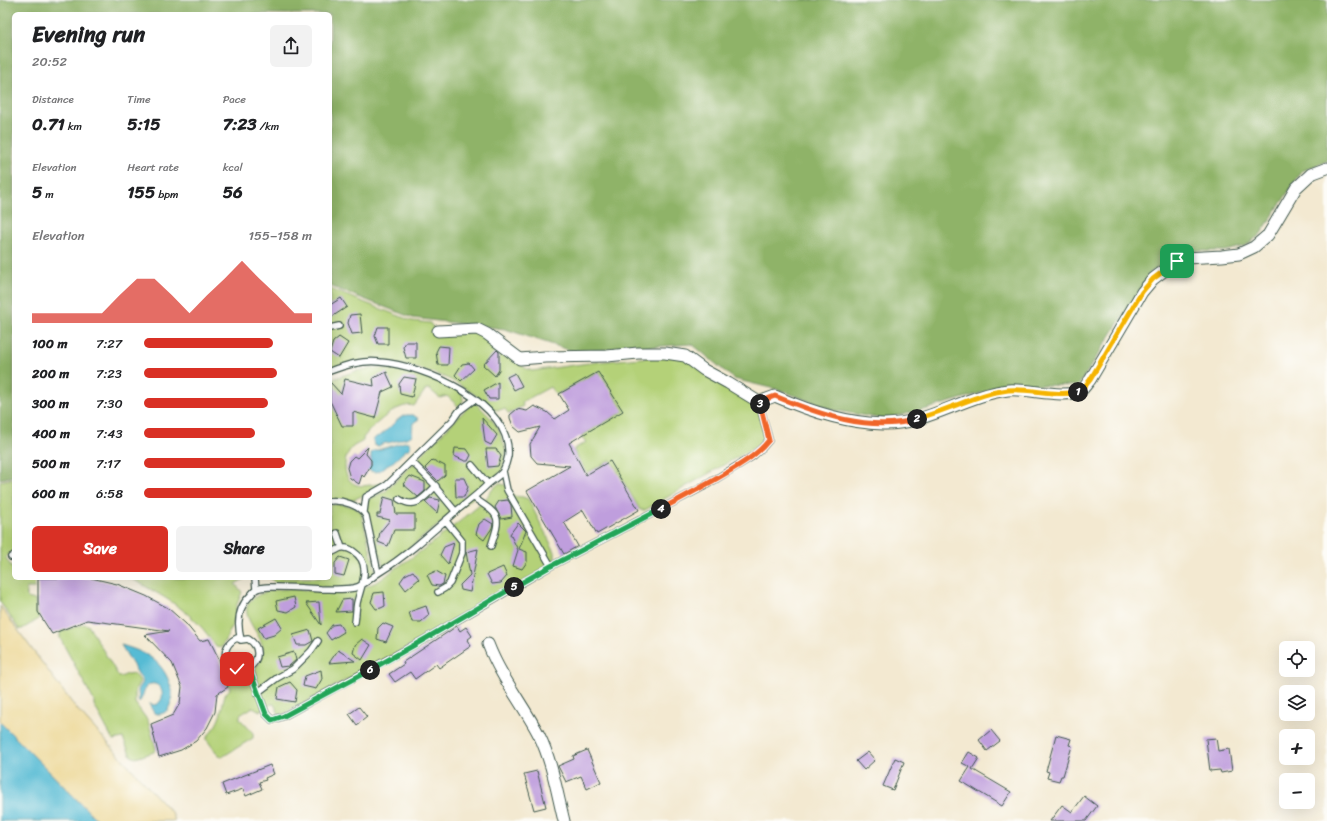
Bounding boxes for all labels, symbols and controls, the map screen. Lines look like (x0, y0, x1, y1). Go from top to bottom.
text: Evening run (32, 15, 145, 54)
button: share (270, 25, 312, 67)
text: 20:52 (32, 50, 67, 73)
text: Distance (32, 90, 74, 109)
text: Time (127, 90, 151, 109)
text: Pace (223, 90, 246, 109)
text: 0.71 (32, 109, 65, 139)
text: 5:15 (127, 109, 161, 139)
text: 7:23 (223, 109, 257, 139)
text: km (65, 117, 82, 136)
text: /km (257, 117, 279, 136)
text: Elevation (32, 158, 77, 177)
text: Heart rate (127, 158, 179, 177)
text: kcal (223, 158, 243, 177)
text: 5 (32, 177, 42, 207)
text: 155 (127, 177, 155, 207)
text: 56 (223, 177, 243, 207)
text: m (42, 185, 54, 204)
text: bpm (155, 185, 179, 204)
text: Elevation (32, 224, 85, 247)
text: 155–158 m (248, 224, 312, 247)
pin (1160, 244, 1194, 278)
icon: arrive (1166, 250, 1188, 272)
text: 100 m (32, 332, 67, 355)
text: 7:27 (96, 332, 122, 355)
text: 200 m (32, 362, 69, 385)
text: 7:23 (96, 362, 122, 385)
pin: 1 (1068, 382, 1088, 402)
text: 1 (1076, 382, 1080, 401)
text: 300 m (32, 392, 69, 415)
text: 7:30 (96, 392, 123, 415)
pin: 3 (750, 394, 770, 414)
text: 3 (757, 394, 763, 413)
pin: 2 (907, 409, 927, 429)
text: 2 (914, 409, 920, 428)
text: 400 m (32, 422, 70, 445)
text: 7:43 (96, 422, 123, 445)
text: 500 m (32, 452, 70, 475)
text: 7:17 (96, 452, 120, 475)
text: 600 m (32, 482, 69, 505)
text: 6:58 (96, 482, 123, 505)
pin: 4 (651, 499, 671, 519)
text: 4 (658, 499, 664, 518)
button: Save (32, 526, 168, 572)
button: Share (176, 526, 312, 572)
pin: 5 (504, 577, 524, 597)
text: 5 (511, 577, 517, 596)
map controls (1279, 641, 1315, 809)
button: locate (1279, 641, 1315, 677)
pin (220, 652, 254, 686)
icon: check (226, 658, 248, 680)
pin: 6 (360, 660, 380, 680)
text: 6 (367, 660, 373, 679)
button: layers (1279, 685, 1315, 721)
button: + (1279, 729, 1315, 765)
button: − (1279, 773, 1315, 809)

